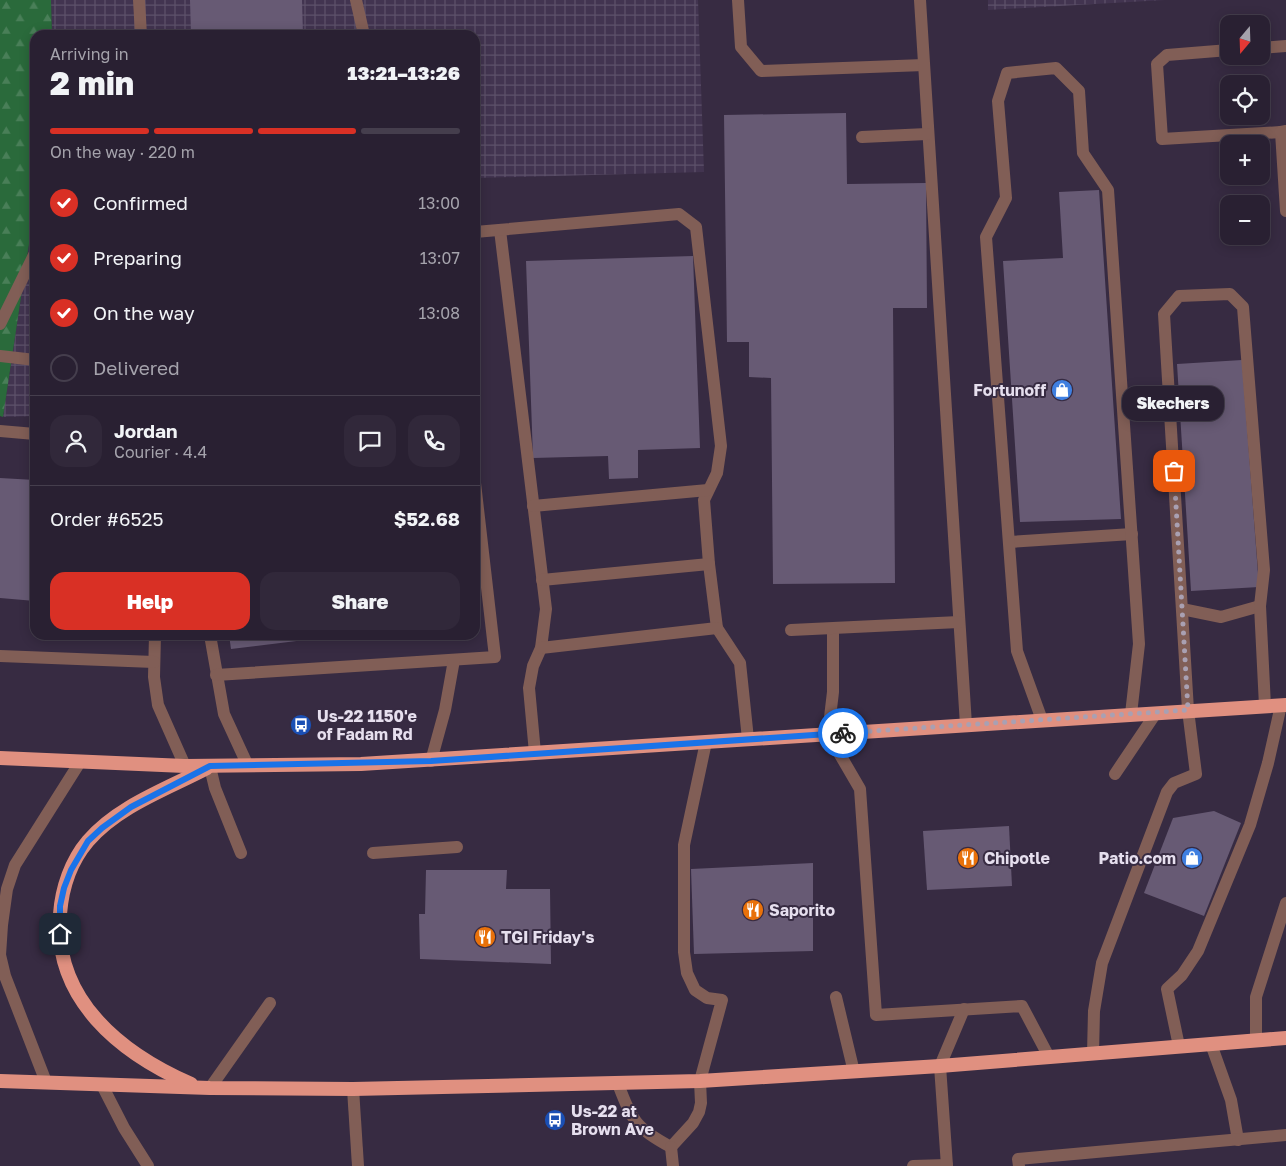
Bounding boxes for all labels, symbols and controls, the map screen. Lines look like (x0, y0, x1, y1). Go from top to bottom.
north arrow (1220, 15, 1270, 65)
map controls (1220, 15, 1270, 245)
text: Arriving in (50, 44, 129, 64)
text: 13:21–13:26 (347, 61, 460, 84)
text: 2 min (50, 64, 134, 102)
button: locate (1220, 75, 1270, 125)
button: + (1220, 135, 1270, 185)
text: On the way · 220 m (50, 142, 195, 162)
icon: check (50, 189, 78, 217)
text: Confirmed (93, 191, 188, 214)
text: 13:00 (418, 193, 460, 213)
button: − (1220, 195, 1270, 245)
icon: check (50, 244, 78, 272)
text: Preparing (93, 246, 182, 269)
text: 13:07 (420, 248, 460, 268)
icon: check (50, 299, 78, 327)
text: On the way (93, 301, 195, 324)
text: 13:08 (418, 303, 460, 323)
text: Delivered (93, 356, 180, 379)
shop icon: Fortunoff (1050, 378, 1074, 402)
place label: Fortunoff (973, 380, 1046, 400)
callout: Skechers (1123, 386, 1225, 421)
text: Skechers (1137, 393, 1209, 413)
button: person (50, 415, 102, 467)
button: chat (344, 415, 396, 467)
button: phone (408, 415, 460, 467)
text: Jordan (114, 419, 178, 442)
text: Courier · 4.4 (114, 442, 207, 462)
pin (1153, 450, 1195, 492)
icon: bag (1160, 457, 1188, 485)
text: Order #6525 (50, 507, 164, 530)
text: $52.68 (394, 507, 460, 530)
button: Help (50, 572, 250, 630)
button: Share (260, 572, 460, 630)
place label: Us-22 1150'e of Fadam Rd (317, 706, 417, 744)
courier (818, 708, 868, 758)
bus stop icon: Us-22 1150'e of Fadam Rd (289, 713, 313, 737)
icon: bike (829, 719, 857, 747)
restaurant icon: Chipotle (956, 846, 980, 870)
shop icon: Patio.com (1180, 846, 1204, 870)
place label: Chipotle (984, 848, 1050, 868)
place label: Patio.com (1098, 848, 1176, 868)
restaurant icon: Saporito (741, 898, 765, 922)
place label: Saporito (769, 900, 835, 920)
pin (39, 913, 81, 955)
icon: home (46, 920, 74, 948)
restaurant icon: TGI Friday's (473, 925, 497, 949)
place label: TGI Friday's (501, 927, 594, 947)
place label: Us-22 at Brown Ave (571, 1101, 654, 1139)
bus stop icon: Us-22 at Brown Ave (543, 1108, 567, 1132)

